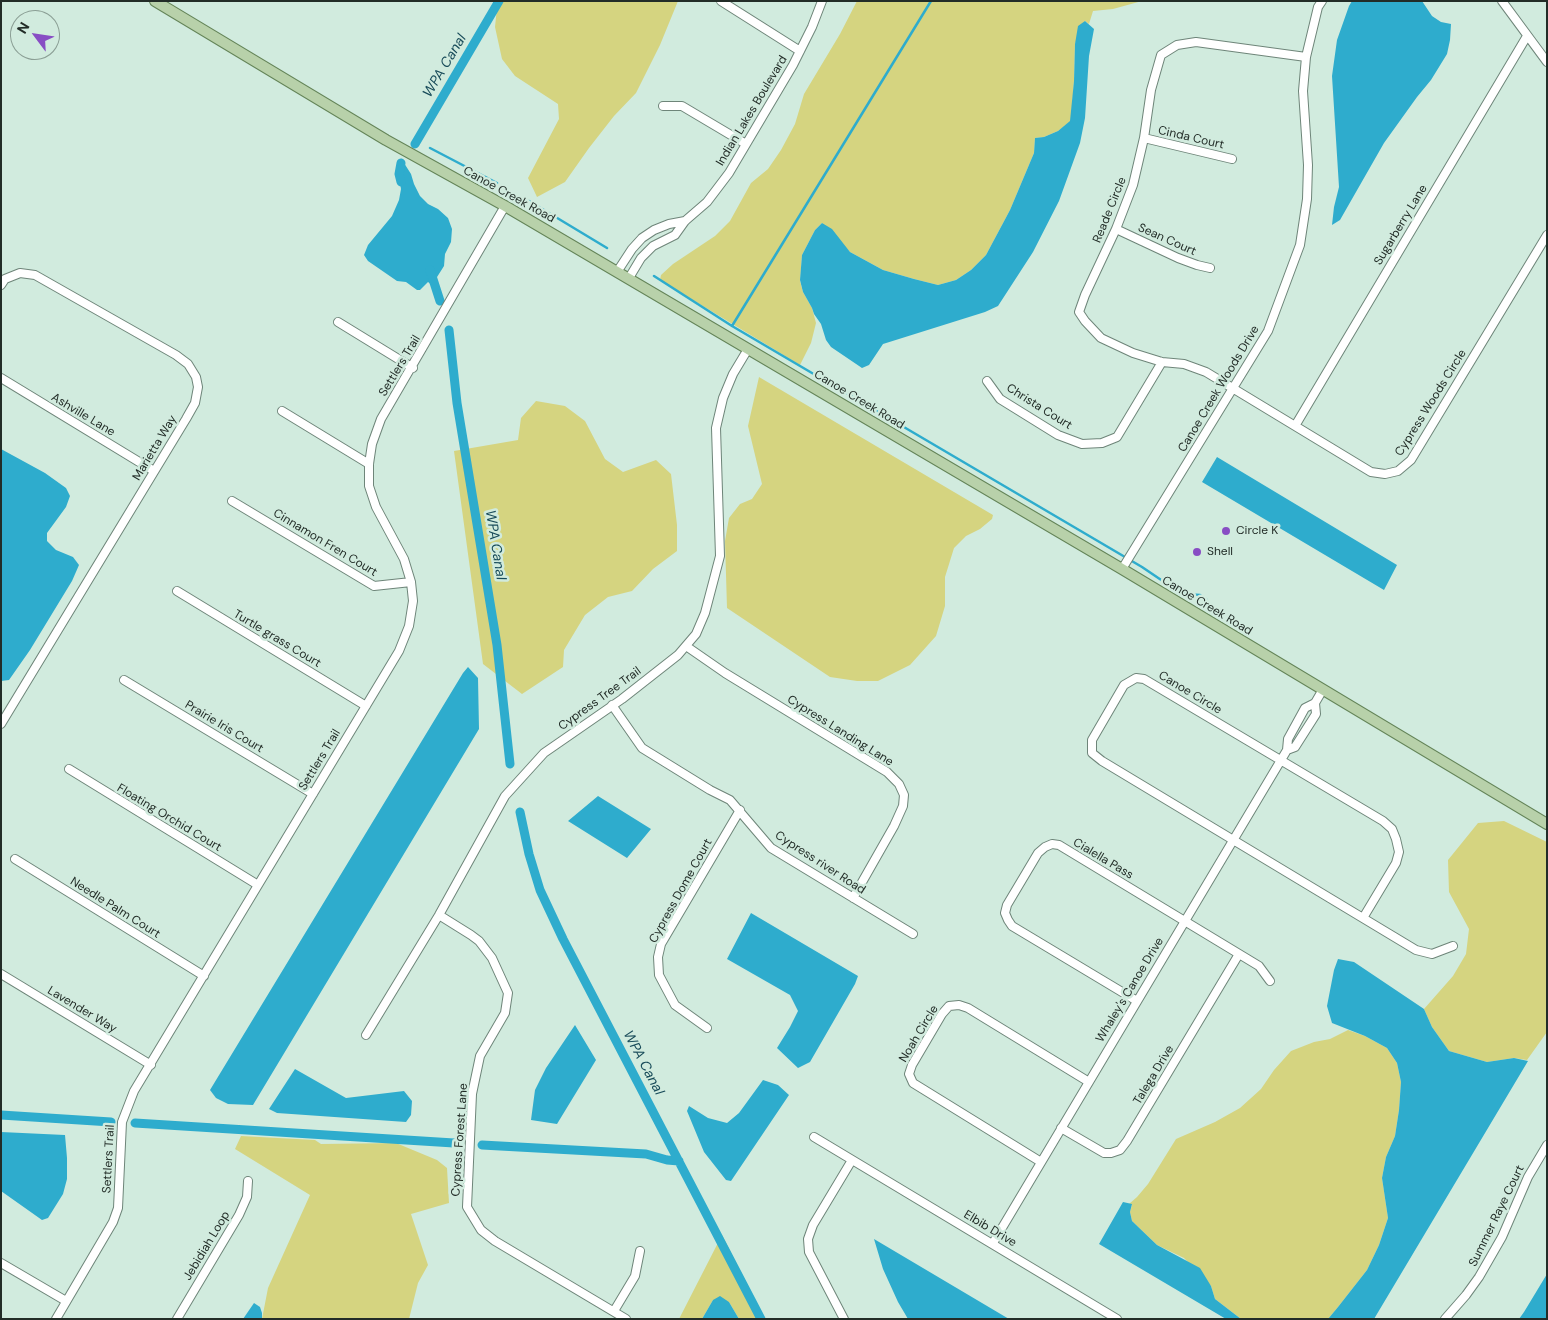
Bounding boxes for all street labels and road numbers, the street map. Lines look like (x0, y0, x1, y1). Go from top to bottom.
street label: Indian Lakes Boulevard (713, 53, 791, 169)
street label: Cinda Court (1157, 123, 1225, 153)
street label: Canoe Creek Road (461, 164, 557, 226)
street label: Reade Circle (1090, 175, 1130, 245)
street label: Sugarberry Lane (1371, 182, 1431, 268)
street label: Sean Court (1136, 221, 1198, 259)
street label: Canoe Creek Woods Drive (1175, 323, 1263, 455)
street label: Settlers Trail (376, 333, 424, 399)
street label: Cypress Woods Circle (1392, 347, 1470, 459)
street label: Canoe Creek Road (811, 367, 907, 433)
street label: Christa Court (1003, 381, 1075, 433)
street label: Ashville Lane (48, 390, 118, 440)
street label: Marietta Way (130, 413, 180, 483)
street label: Cinnamon Fren Court (270, 506, 380, 580)
street label: Canoe Creek Road (1159, 573, 1255, 639)
street label: Turtle grass Court (231, 607, 323, 671)
street label: Cypress Tree Trail (556, 664, 644, 734)
street label: Canoe Circle (1156, 668, 1224, 718)
street label: Cypress Landing Lane (784, 692, 896, 770)
street label: Prairie Iris Court (182, 698, 266, 756)
street label: Settlers Trail (296, 727, 344, 793)
street label: Floating Orchid Court (114, 781, 224, 855)
street label: Cypress river Road (772, 828, 868, 898)
street label: Cialella Pass (1070, 835, 1136, 883)
street label: Cypress Dome Court (646, 836, 716, 946)
street label: Needle Palm Court (67, 874, 163, 942)
street label: Whaley's Canoe Drive (1093, 935, 1167, 1045)
street label: Lavender Way (45, 984, 119, 1036)
street label: Noah Circle (896, 1003, 942, 1065)
street label: Talega Drive (1131, 1043, 1177, 1107)
street label: Cypress Forest Lane (449, 1083, 471, 1197)
street label: Settlers Trail (100, 1124, 118, 1194)
street label: Summer Raye Court (1466, 1163, 1528, 1269)
street label: Elbib Drive (961, 1208, 1019, 1250)
street label: Jebidiah Loop (181, 1209, 233, 1283)

